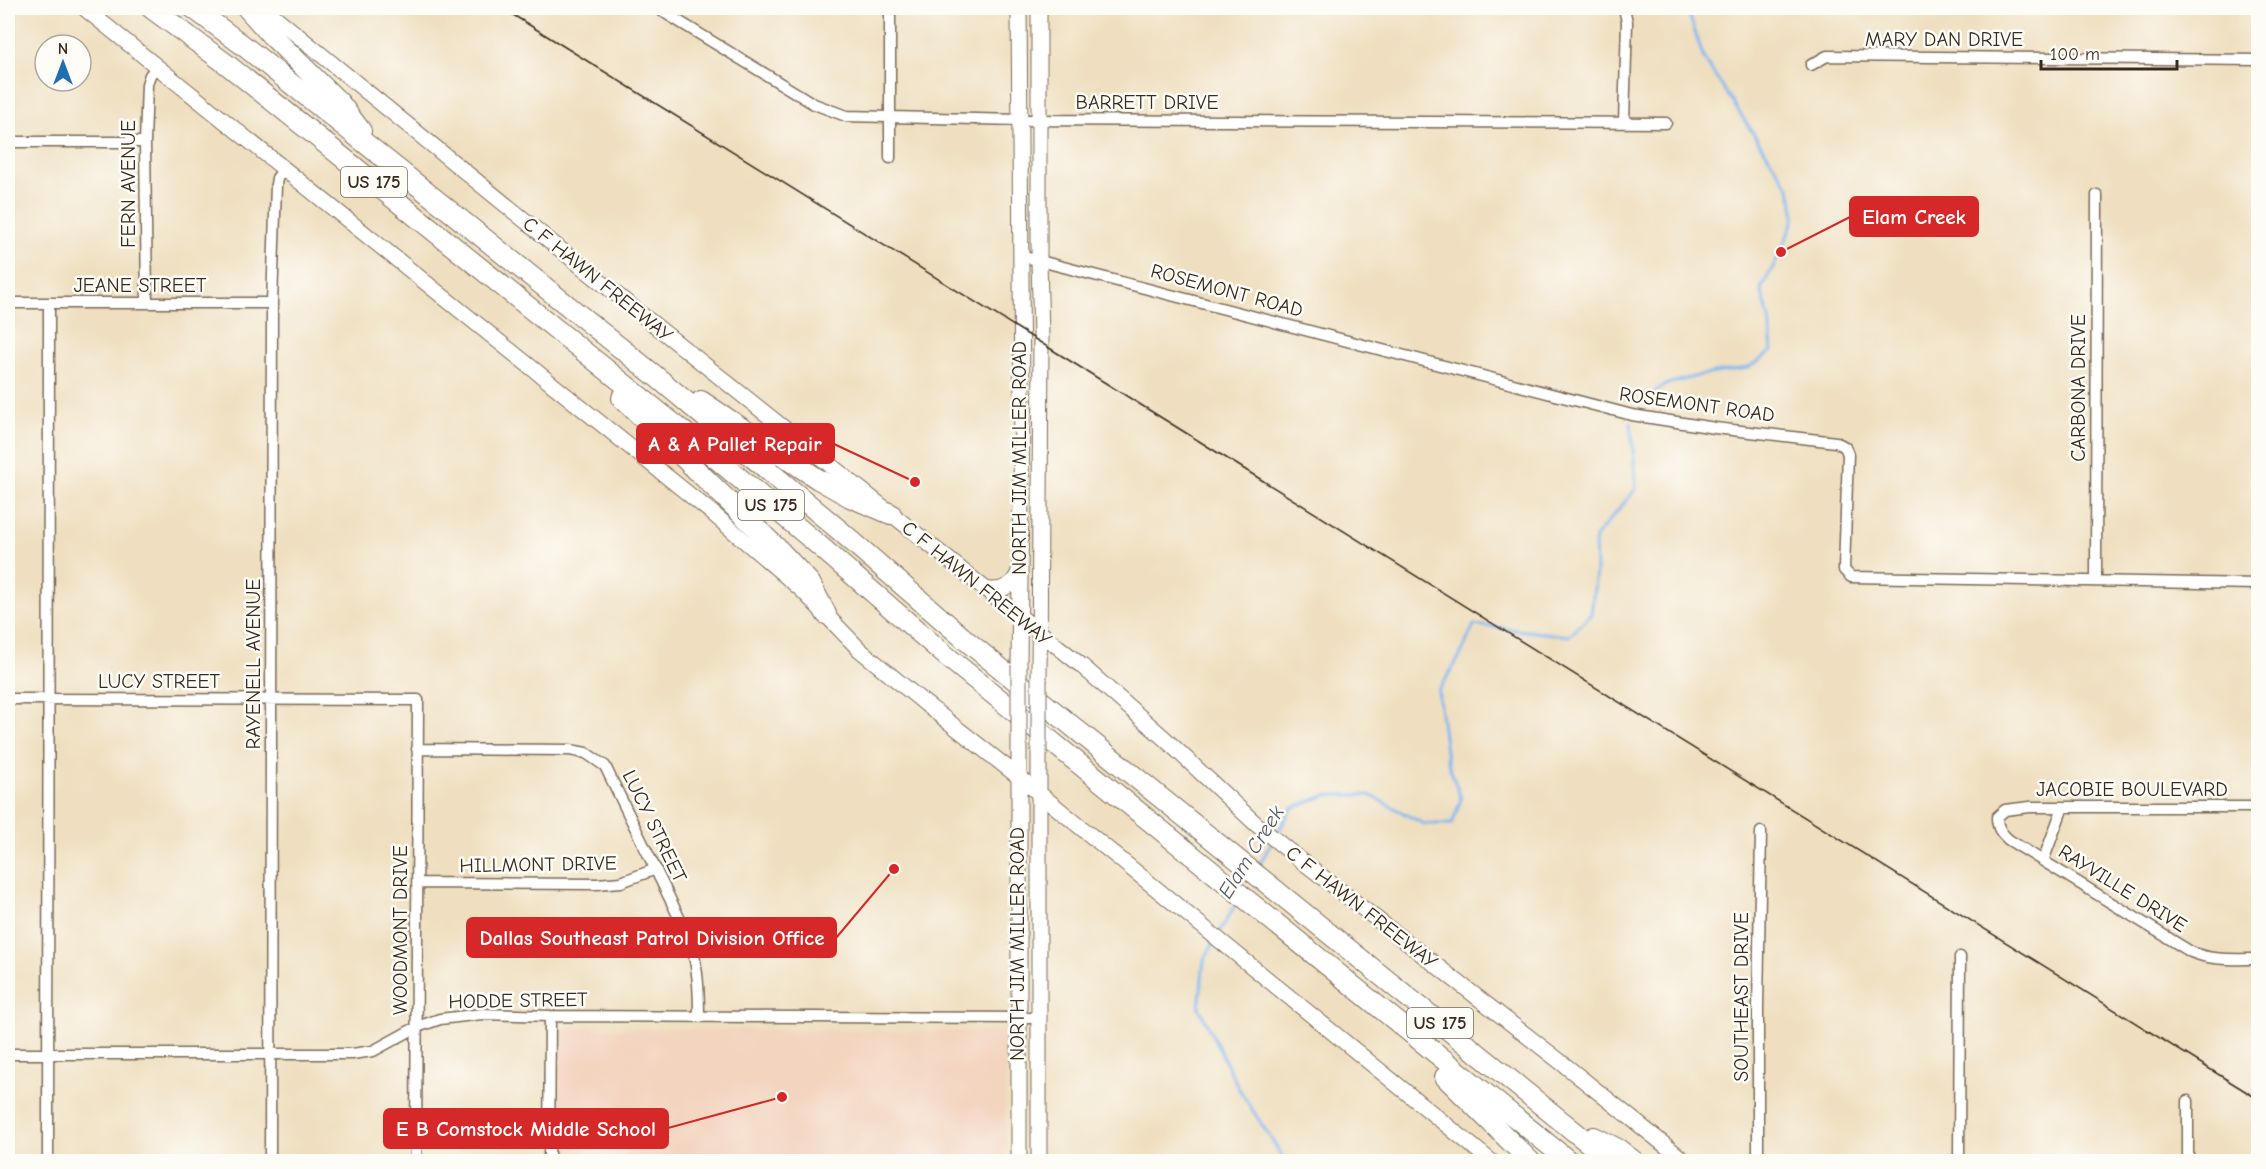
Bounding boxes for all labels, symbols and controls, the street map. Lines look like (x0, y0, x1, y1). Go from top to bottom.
street label: MARY DAN DRIVE (1865, 28, 2023, 51)
north arrow (33, 33, 93, 93)
scale bar (2041, 33, 2178, 71)
text: N (58, 40, 68, 58)
text: 100 m (2050, 44, 2100, 65)
street label: BARRETT DRIVE (1076, 91, 1219, 114)
street label: FERN AVENUE (117, 120, 140, 248)
road number: US 175 (341, 167, 407, 197)
callout: Elam Creek (1850, 197, 1978, 236)
text: Elam Creek (1862, 205, 1967, 229)
street label: C F HAWN FREEWAY (518, 212, 677, 347)
street label: ROSEMONT ROAD (1148, 259, 1306, 322)
street label: JEANE STREET (74, 274, 207, 297)
street label: CARBONA DRIVE (2067, 314, 2090, 462)
street label: NORTH JIM MILLER ROAD (1008, 341, 1031, 575)
street label: ROSEMONT ROAD (1618, 382, 1776, 427)
callout: A & A Pallet Repair (637, 424, 834, 463)
text: A & A Pallet Repair (648, 432, 822, 456)
road number: US 175 (738, 490, 804, 520)
street label: C F HAWN FREEWAY (897, 516, 1056, 651)
street label: RAYENELL AVENUE (242, 579, 265, 749)
street label: LUCY STREET (98, 670, 221, 693)
street label: LUCY STREET (617, 766, 692, 887)
street label: JACOBIE BOULEVARD (2036, 778, 2228, 801)
water label: Elam Creek (1213, 801, 1289, 903)
street label: NORTH JIM MILLER ROAD (1006, 827, 1029, 1061)
street label: RAYVILLE DRIVE (2054, 840, 2191, 937)
street label: C F HAWN FREEWAY (1281, 841, 1442, 974)
street label: WOODMONT DRIVE (389, 845, 412, 1015)
street label: HILLMONT DRIVE (459, 852, 617, 877)
street label: SOUTHEAST DRIVE (1730, 912, 1753, 1082)
callout: Dallas Southeast Patrol Division Office (467, 918, 836, 957)
text: Dallas Southeast Patrol Division Office (480, 926, 824, 950)
street label: HODDE STREET (448, 988, 588, 1013)
road number: US 175 (1407, 1008, 1473, 1038)
callout: E B Comstock Middle School (384, 1109, 668, 1148)
text: E B Comstock Middle School (396, 1117, 656, 1141)

